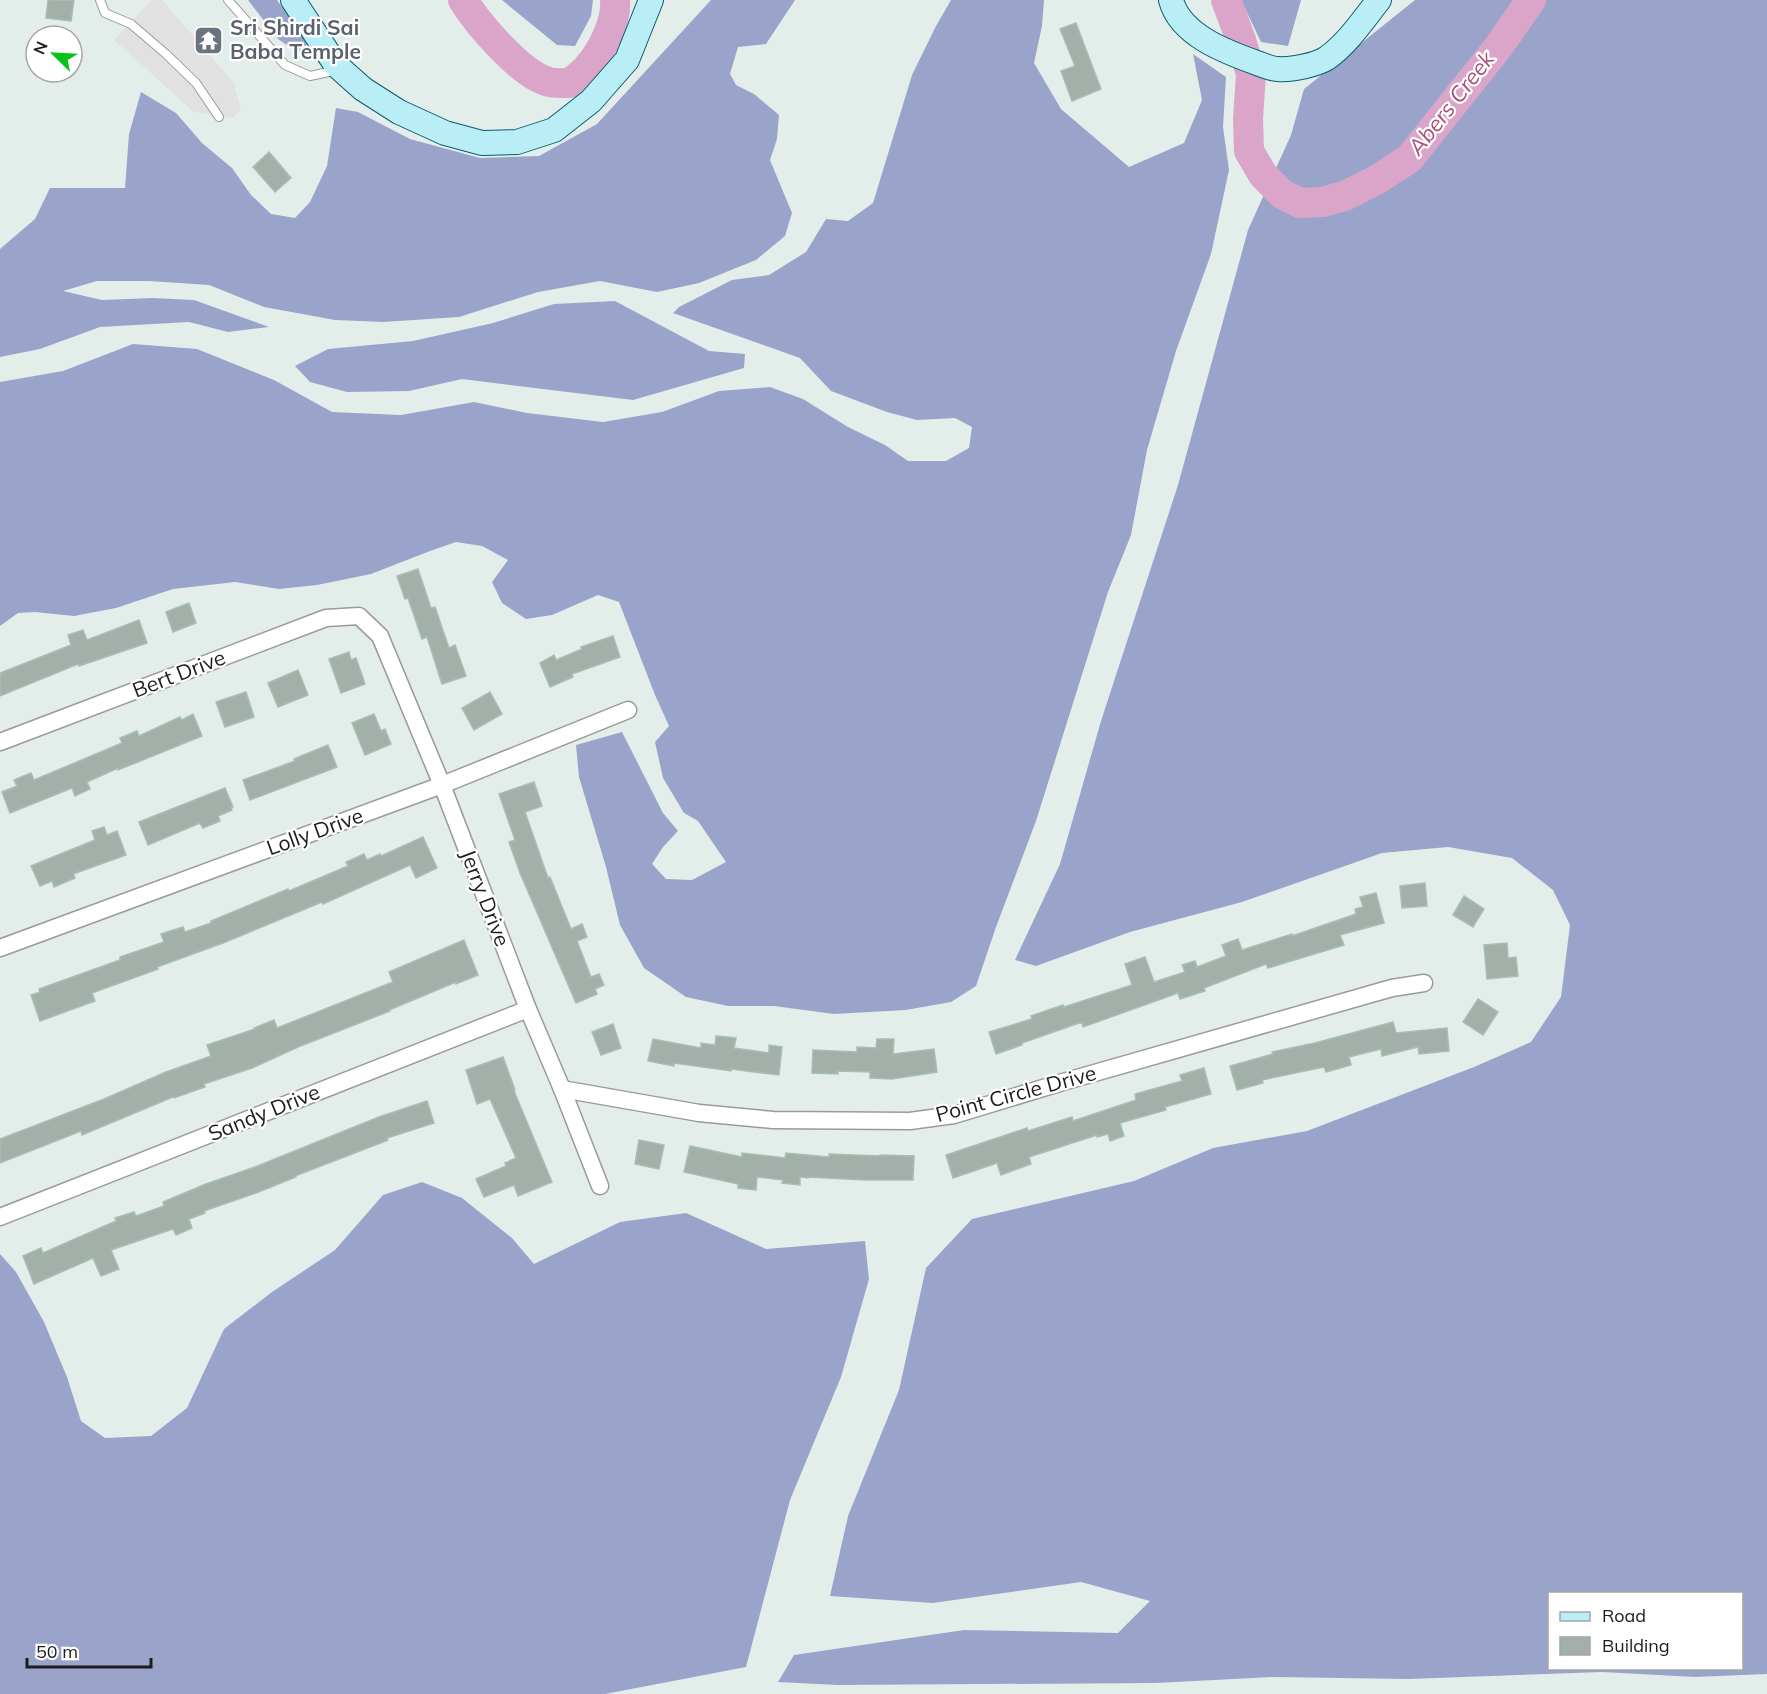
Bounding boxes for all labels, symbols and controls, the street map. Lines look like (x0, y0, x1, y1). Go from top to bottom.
place label: Sri Shirdi Sai Baba Temple (230, 14, 361, 64)
north arrow (24, 24, 84, 84)
temple icon: Sri Shirdi Sai Baba Temple (193, 24, 225, 56)
text: N (29, 38, 52, 57)
water label: Abers Creek (1401, 45, 1501, 161)
street label: Bert Drive (128, 643, 229, 703)
street label: Lolly Drive (263, 802, 366, 860)
street label: Jerry Drive (456, 846, 516, 950)
street label: Point Circle Drive (933, 1059, 1099, 1127)
street label: Sandy Drive (204, 1078, 323, 1146)
legend (1548, 1592, 1743, 1670)
text: Road (1602, 1604, 1646, 1627)
scale bar (27, 1631, 152, 1669)
text: Building (1602, 1634, 1670, 1657)
text: 50 m (36, 1640, 78, 1663)

